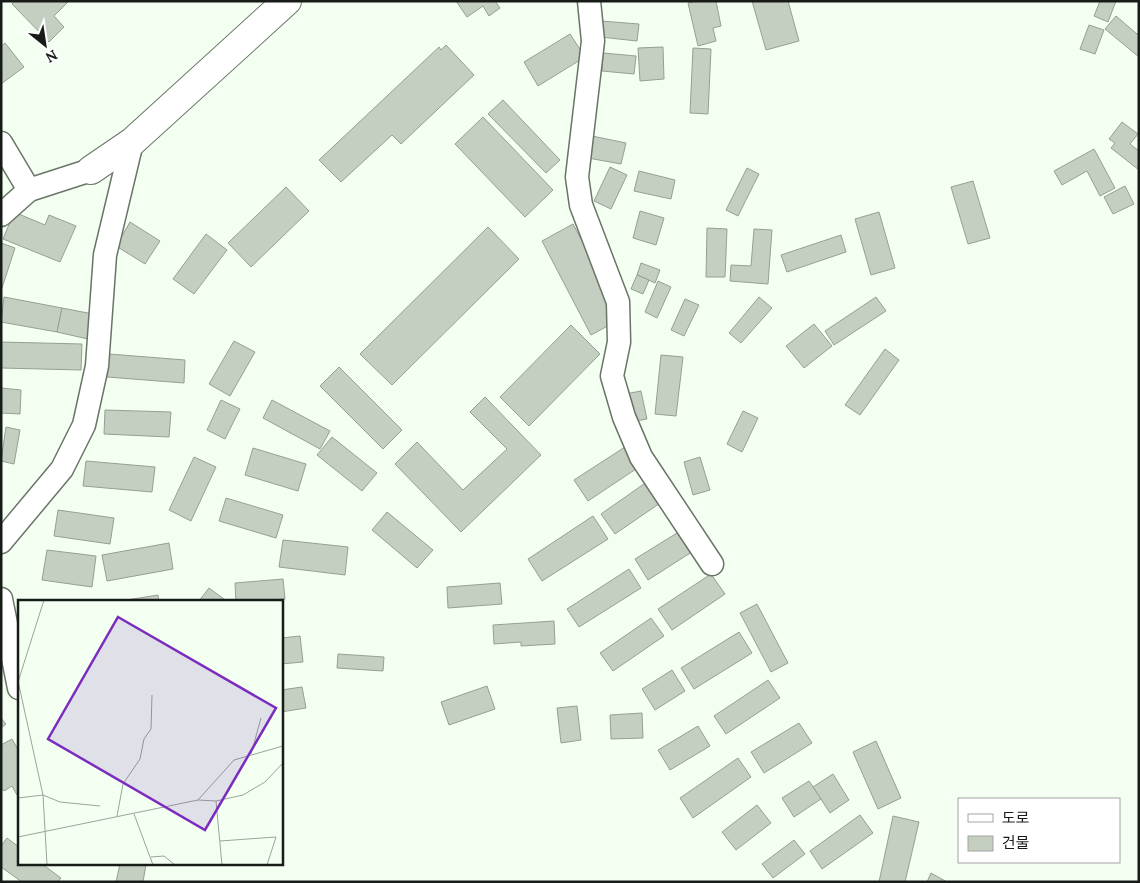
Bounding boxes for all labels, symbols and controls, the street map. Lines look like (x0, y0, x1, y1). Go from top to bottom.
north arrow (20, 20, 70, 70)
text: N (42, 46, 61, 67)
inset map (18, 600, 282, 866)
legend (958, 798, 1120, 863)
text: 도로 (1002, 808, 1030, 827)
text: 건물 (1002, 833, 1030, 852)

